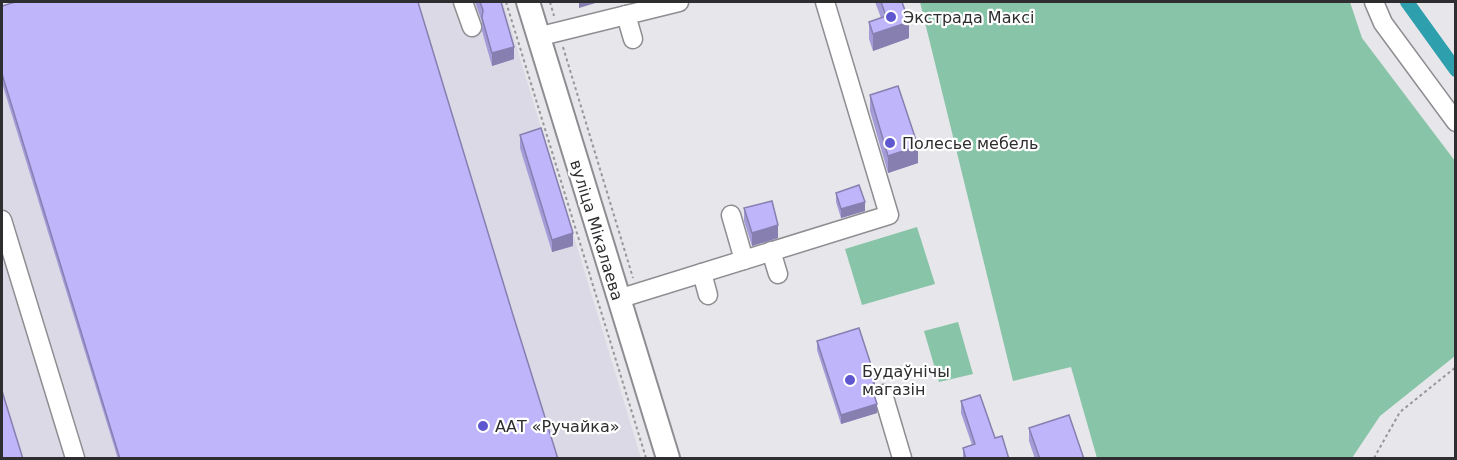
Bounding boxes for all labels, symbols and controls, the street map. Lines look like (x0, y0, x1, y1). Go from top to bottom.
place label: Экстрада Максі (903, 8, 1034, 27)
marker: Экстрада Максі (884, 10, 898, 24)
place label: Полесье мебель (902, 134, 1038, 153)
marker: Полесье мебель (883, 136, 897, 150)
street label: вуліца Мікалаева (566, 157, 627, 303)
place label: Будаўнічы магазін (862, 362, 950, 399)
marker: Будаўнічы магазін (843, 373, 857, 387)
place label: ААТ «Ручайка» (495, 417, 620, 436)
marker: ААТ «Ручайка» (476, 419, 490, 433)

